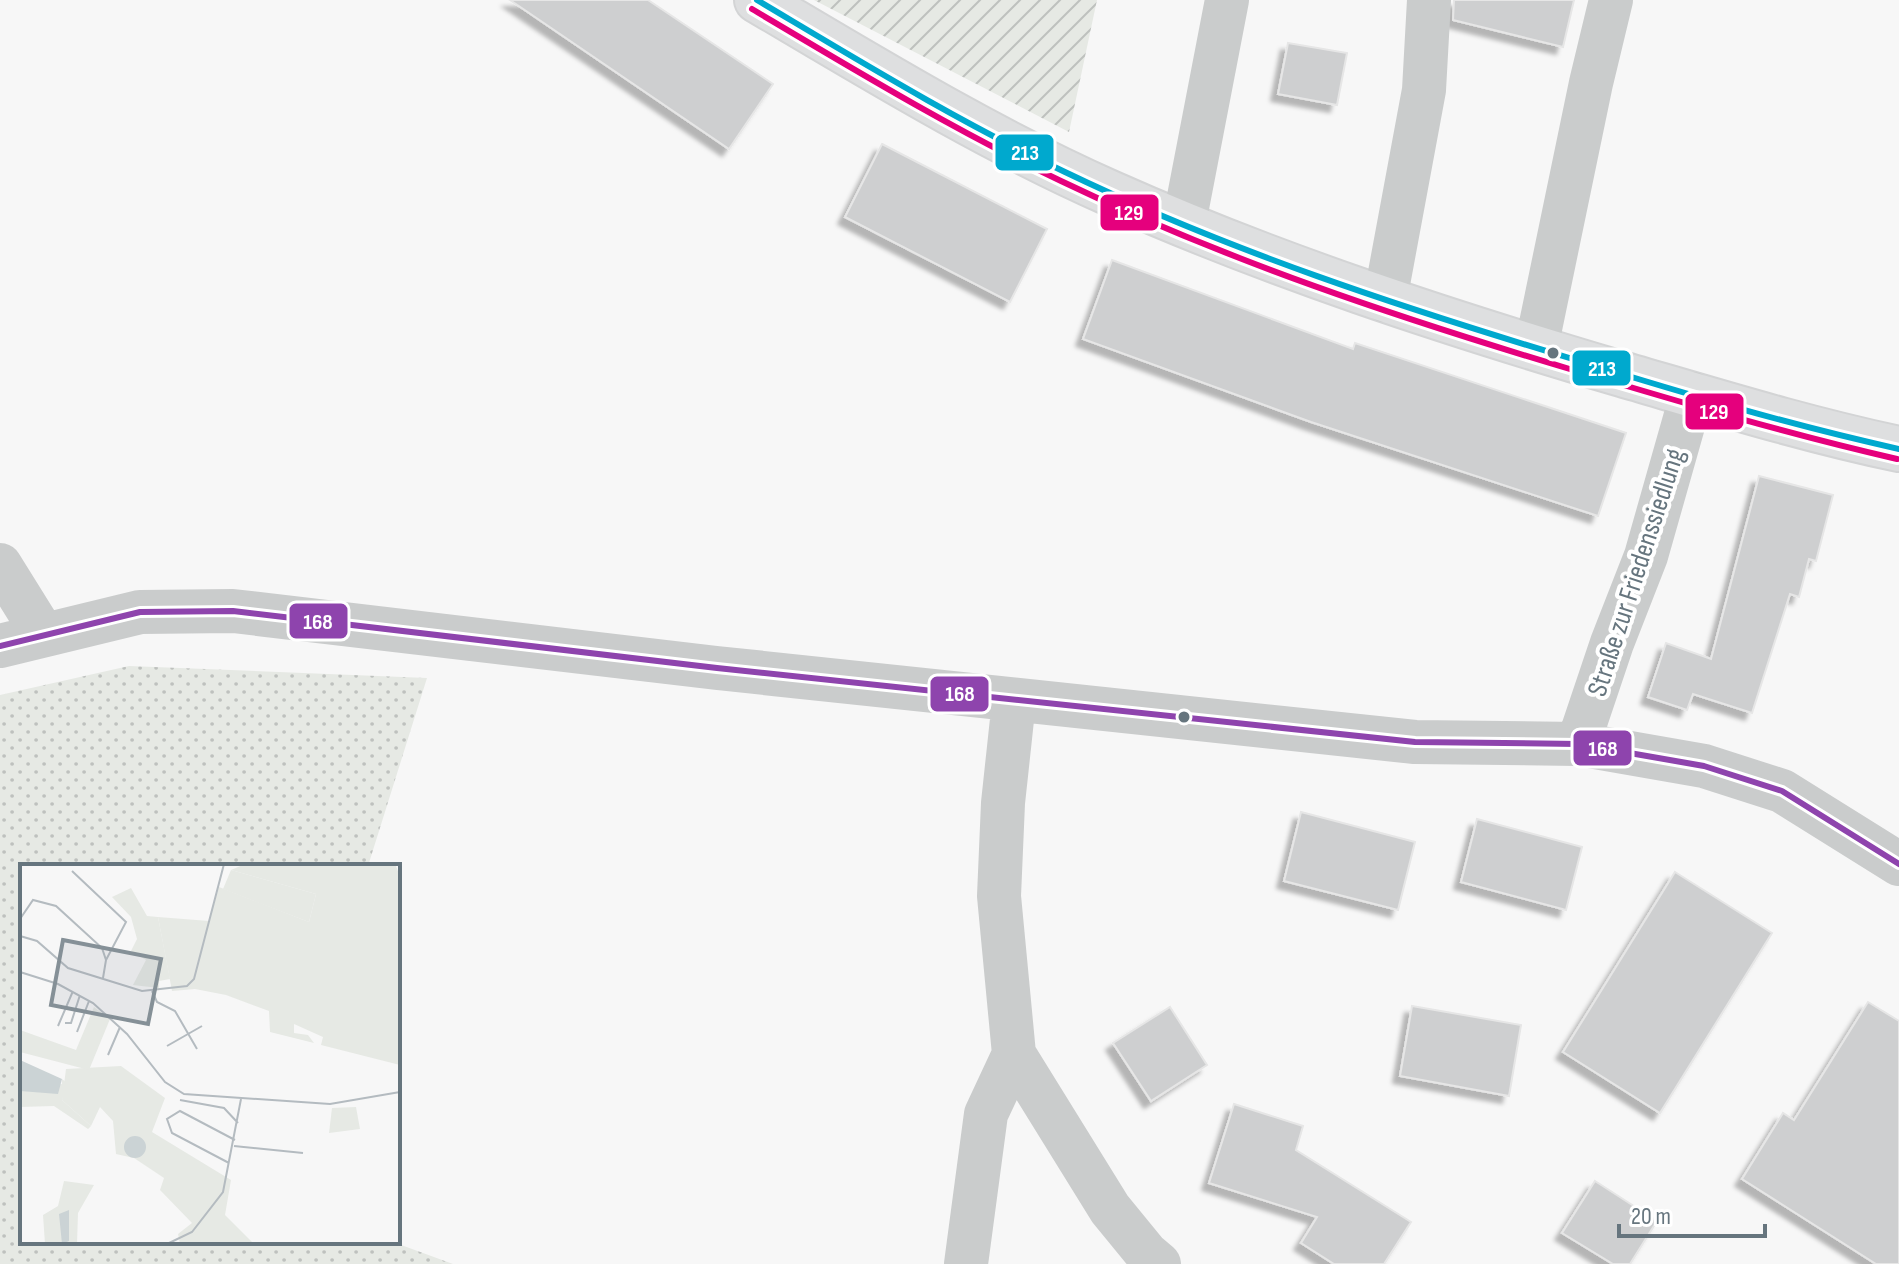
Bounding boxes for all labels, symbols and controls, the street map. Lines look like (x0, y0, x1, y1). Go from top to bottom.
line badge: 213 (994, 133, 1055, 172)
text: 213 (1011, 140, 1039, 167)
line badge: 129 (1099, 193, 1160, 232)
text: 129 (1115, 200, 1143, 227)
unlabelled marker (1545, 345, 1561, 361)
line badge: 213 (1571, 349, 1632, 387)
text: 213 (1588, 356, 1616, 383)
line badge: 129 (1684, 392, 1745, 431)
text: 129 (1700, 399, 1728, 426)
street label: Straße zur Friedenssiedlung (1581, 444, 1692, 701)
line badge: 168 (288, 602, 349, 640)
text: 168 (303, 609, 333, 636)
line badge: 168 (929, 675, 990, 713)
text: 168 (945, 681, 975, 708)
unlabelled marker (1176, 709, 1192, 725)
line badge: 168 (1572, 729, 1633, 767)
text: 168 (1588, 736, 1618, 763)
inset map (20, 864, 400, 1244)
scale bar (1619, 1188, 1765, 1238)
text: 20 m (1631, 1202, 1671, 1231)

